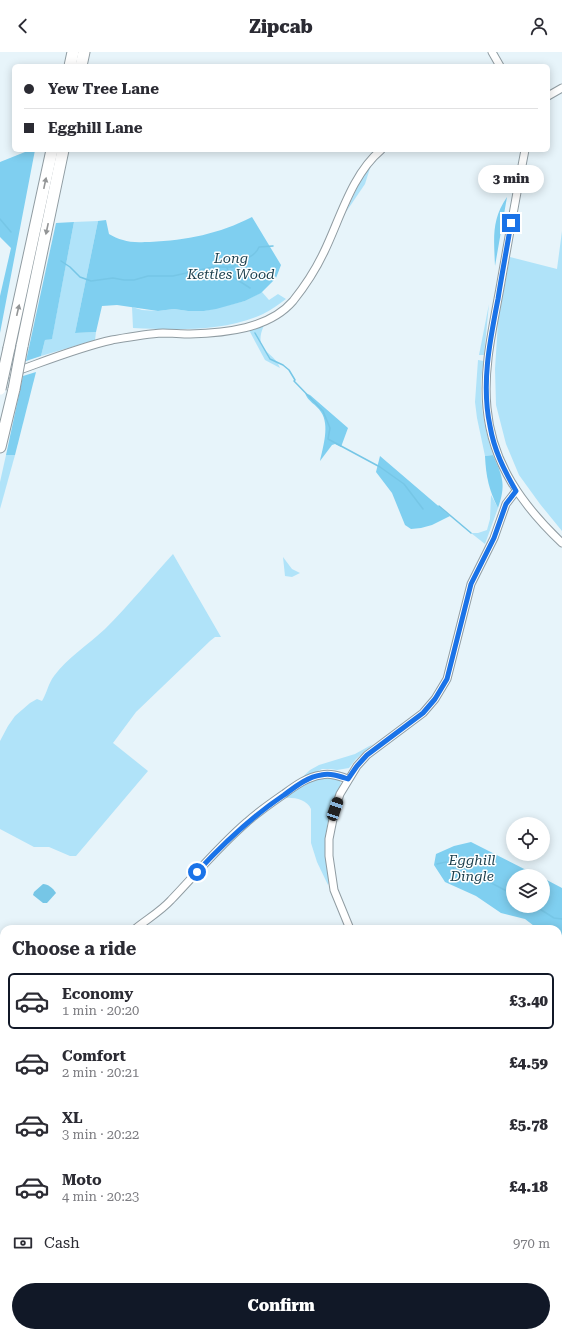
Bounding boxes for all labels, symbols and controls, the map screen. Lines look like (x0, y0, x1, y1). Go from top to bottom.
icon: back (12, 15, 34, 37)
icon: person (528, 15, 550, 37)
text: Zipcab (249, 16, 313, 37)
text: Yew Tree Lane (48, 80, 159, 98)
text: Egghill Lane (48, 119, 143, 137)
callout: 3 min (478, 165, 544, 193)
text: 3 min (493, 171, 529, 186)
one-way arrow (43, 177, 49, 189)
route end (502, 214, 520, 232)
one-way arrow (43, 223, 49, 235)
park label: Long Kettles Wood (186, 250, 275, 282)
one-way arrow (15, 304, 21, 316)
car (325, 796, 345, 822)
map controls (506, 817, 550, 913)
button: locate (506, 817, 550, 861)
park label: Egghill Dingle (448, 852, 495, 884)
route start (188, 863, 206, 881)
button: layers (506, 869, 550, 913)
text: Choose a ride (12, 938, 136, 959)
icon: car (14, 983, 50, 1019)
text: Economy (62, 985, 133, 1003)
text: £3.40 (509, 992, 548, 1010)
text: 1 min · 20:20 (62, 1003, 139, 1018)
icon: car (14, 1045, 50, 1081)
text: Comfort (62, 1047, 126, 1065)
text: £4.59 (509, 1054, 548, 1072)
text: 2 min · 20:21 (62, 1065, 139, 1080)
icon: car (14, 1107, 50, 1143)
text: XL (62, 1109, 83, 1127)
text: £5.78 (509, 1116, 548, 1134)
text: 3 min · 20:22 (62, 1127, 139, 1142)
icon: car (14, 1169, 50, 1205)
text: Moto (62, 1171, 102, 1189)
text: £4.18 (509, 1178, 548, 1196)
text: 4 min · 20:23 (62, 1189, 139, 1204)
icon: cash (12, 1232, 34, 1254)
text: Cash (44, 1234, 80, 1252)
text: 970 m (513, 1236, 550, 1251)
button: Confirm (12, 1283, 550, 1329)

